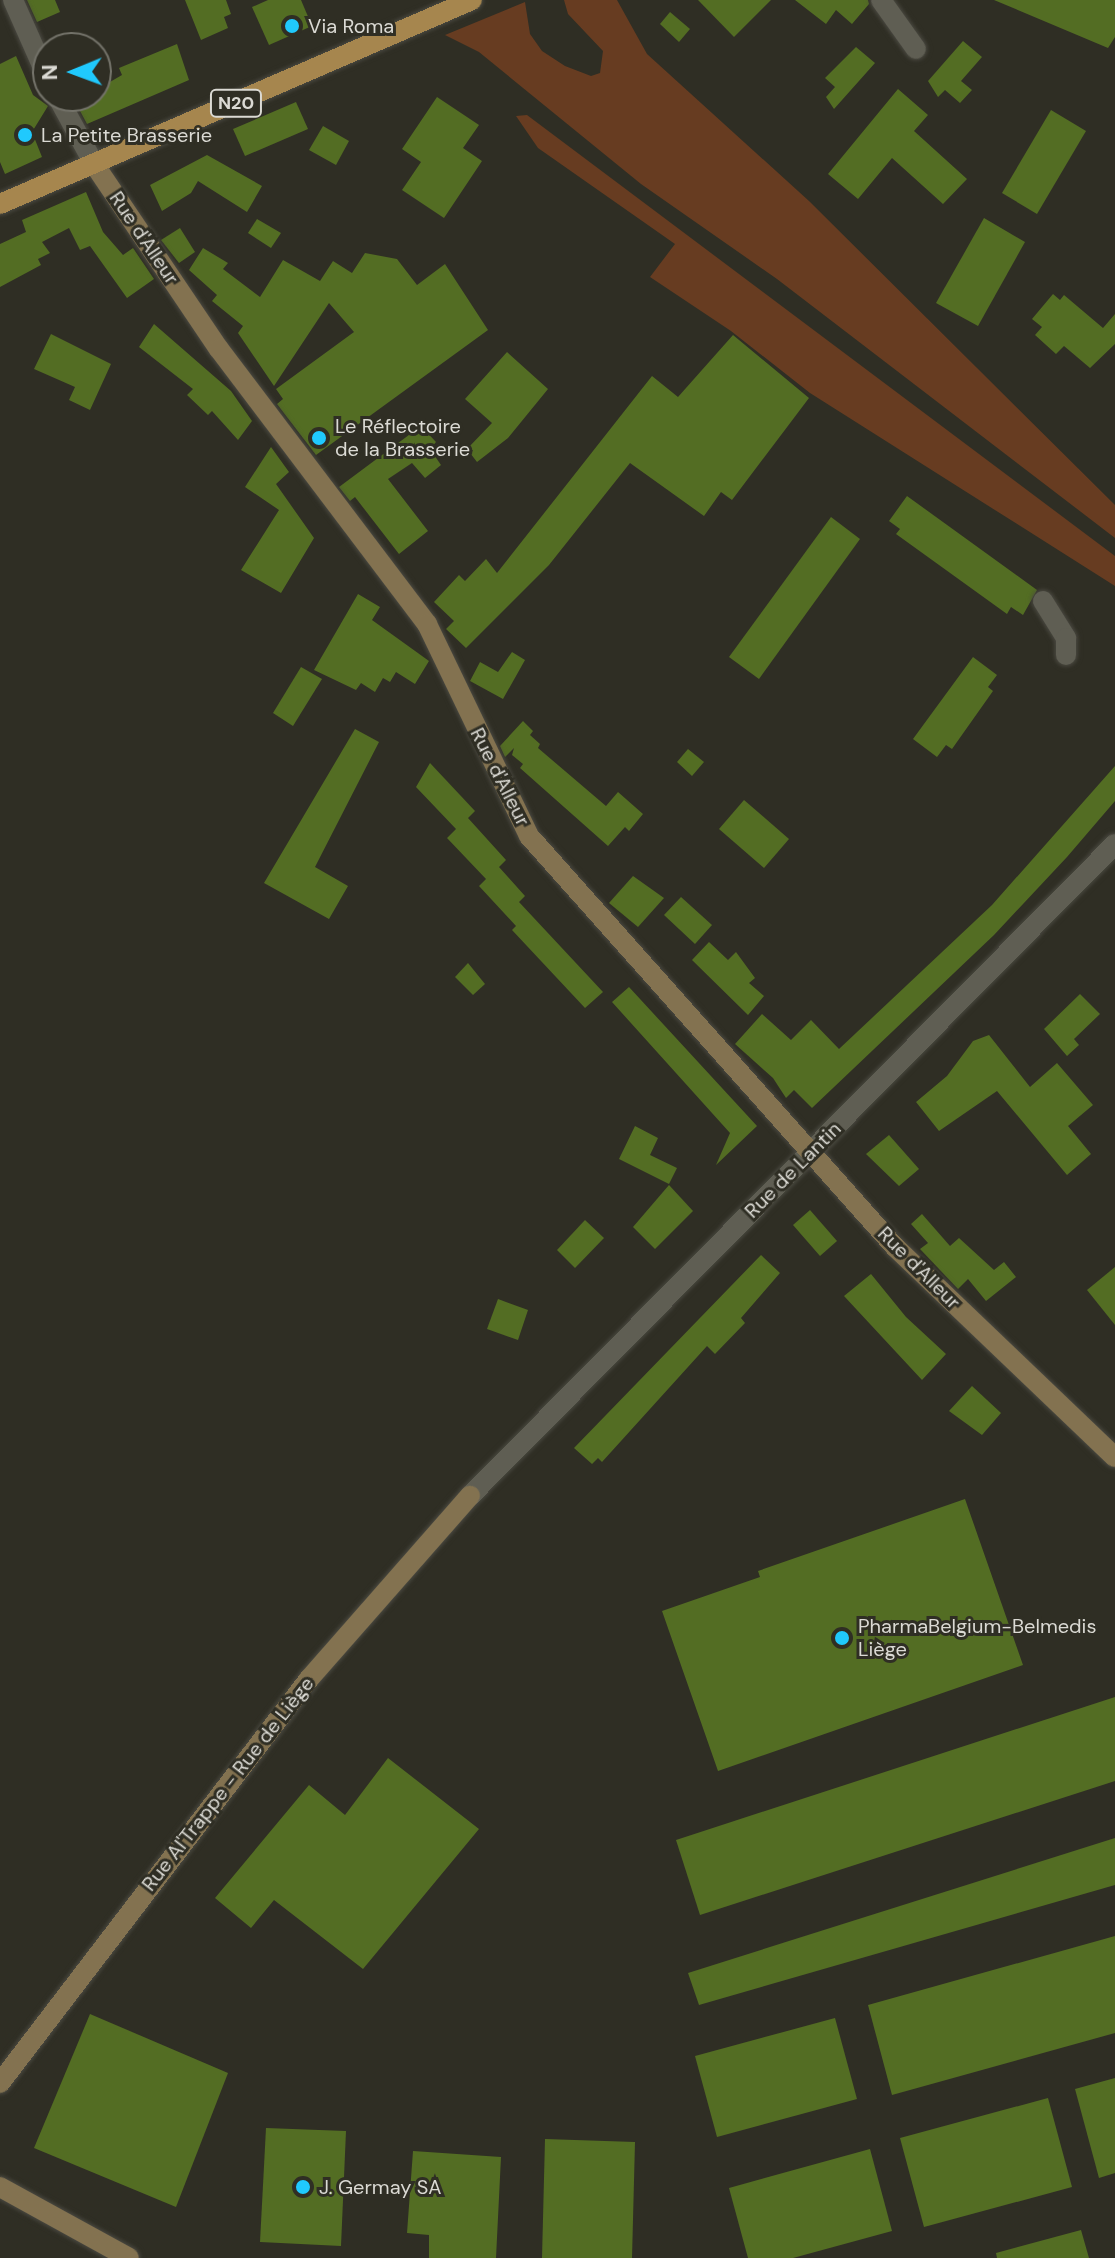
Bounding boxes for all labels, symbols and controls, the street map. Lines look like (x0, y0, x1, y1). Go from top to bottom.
place label: Via Roma (308, 14, 394, 38)
marker: Via Roma (283, 17, 301, 35)
north arrow (32, 32, 112, 112)
text: N (35, 64, 64, 81)
road number: N20 (208, 89, 264, 117)
place label: La Petite Brasserie (41, 123, 212, 147)
marker: La Petite Brasserie (16, 126, 34, 144)
street label: Rue d'Alleur (104, 187, 184, 289)
place label: Le Réflectoire de la Brasserie (335, 414, 470, 461)
marker: Le Réflectoire de la Brasserie (310, 429, 328, 447)
street label: Rue d'Alleur (465, 724, 535, 830)
street label: Rue de Lantin (740, 1117, 846, 1223)
street label: Rue d'Alleur (873, 1222, 965, 1314)
place label: PharmaBelgium-Belmedis Liège (858, 1614, 1096, 1661)
marker: PharmaBelgium-Belmedis Liège (833, 1629, 851, 1647)
street label: Rue Al'Trappe - Rue de Liège (137, 1672, 319, 1896)
place label: J. Germay SA (319, 2175, 442, 2199)
marker: J. Germay SA (294, 2178, 312, 2196)

